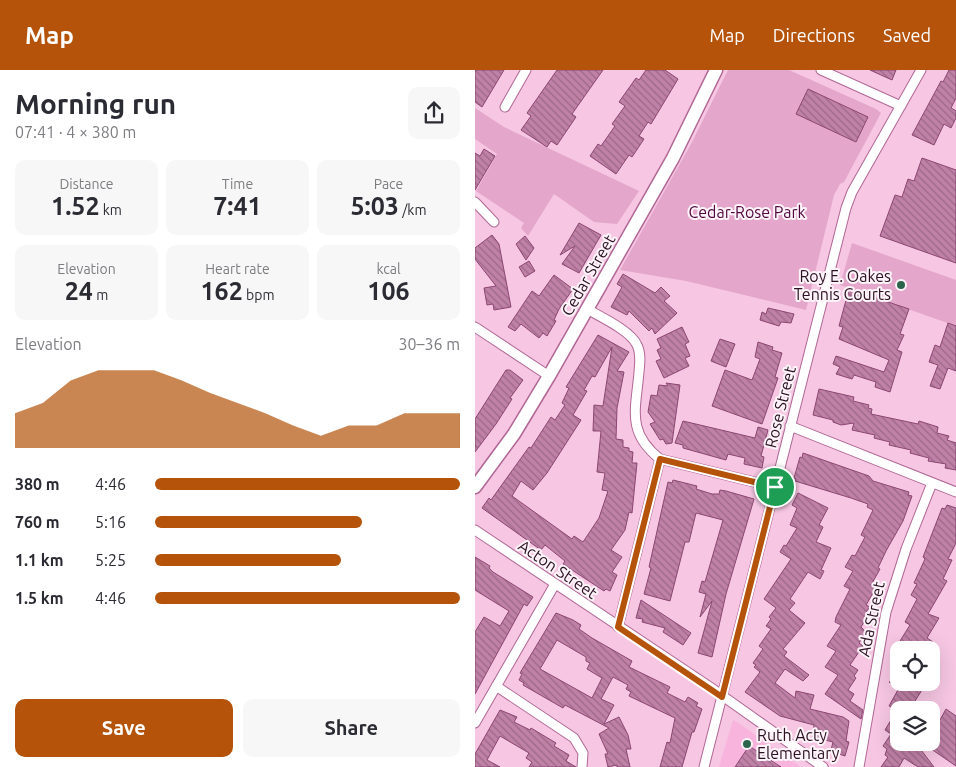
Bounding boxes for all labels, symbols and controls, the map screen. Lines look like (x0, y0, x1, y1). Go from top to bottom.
text: Map (25, 22, 74, 49)
text: Map (709, 25, 745, 45)
text: Directions (773, 25, 855, 45)
text: Saved (883, 25, 931, 45)
button: share (408, 87, 460, 139)
text: Morning run (15, 88, 176, 119)
text: 07:41 · 4 × 380 m (15, 123, 136, 141)
text: Distance (59, 176, 114, 192)
text: Time (222, 176, 253, 192)
text: Pace (374, 176, 403, 192)
text: 1.52 (51, 192, 100, 220)
text: 7:41 (213, 192, 262, 220)
text: 5:03 (351, 192, 399, 220)
text: km (100, 202, 122, 218)
text: /km (399, 202, 427, 218)
park label: Cedar-Rose Park (688, 203, 806, 221)
street label: Cedar Street (558, 231, 619, 319)
text: Elevation (57, 261, 116, 277)
text: Heart rate (205, 261, 270, 277)
text: kcal (376, 261, 401, 277)
place label: Roy E. Oakes Tennis Courts (794, 267, 891, 303)
text: 24 (65, 277, 93, 305)
text: 162 (201, 277, 243, 305)
text: 106 (367, 277, 410, 305)
marker: Roy E. Oakes Tennis Courts (895, 279, 907, 291)
text: m (93, 287, 108, 303)
text: bpm (243, 287, 274, 303)
text: Elevation (15, 335, 82, 353)
text: 30–36 m (398, 335, 460, 353)
street label: Rose Street (761, 364, 799, 450)
pin (754, 466, 796, 508)
icon: arrive (761, 473, 789, 501)
text: 380 m (15, 475, 60, 493)
text: 4:46 (95, 475, 126, 493)
text: 760 m (15, 513, 60, 531)
text: 5:16 (95, 513, 126, 531)
street label: Acton Street (515, 536, 601, 602)
text: 1.1 km (15, 551, 64, 569)
text: 5:25 (95, 551, 126, 569)
street label: Ada Street (854, 579, 888, 658)
text: 1.5 km (15, 589, 64, 607)
text: 4:46 (95, 589, 126, 607)
map controls (890, 641, 940, 751)
button: locate (890, 641, 940, 691)
button: Save (15, 699, 233, 757)
button: Share (243, 699, 460, 757)
button: layers (890, 701, 940, 751)
place label: Ruth Acty Elementary (757, 726, 840, 762)
marker: Ruth Acty Elementary (741, 738, 753, 750)

